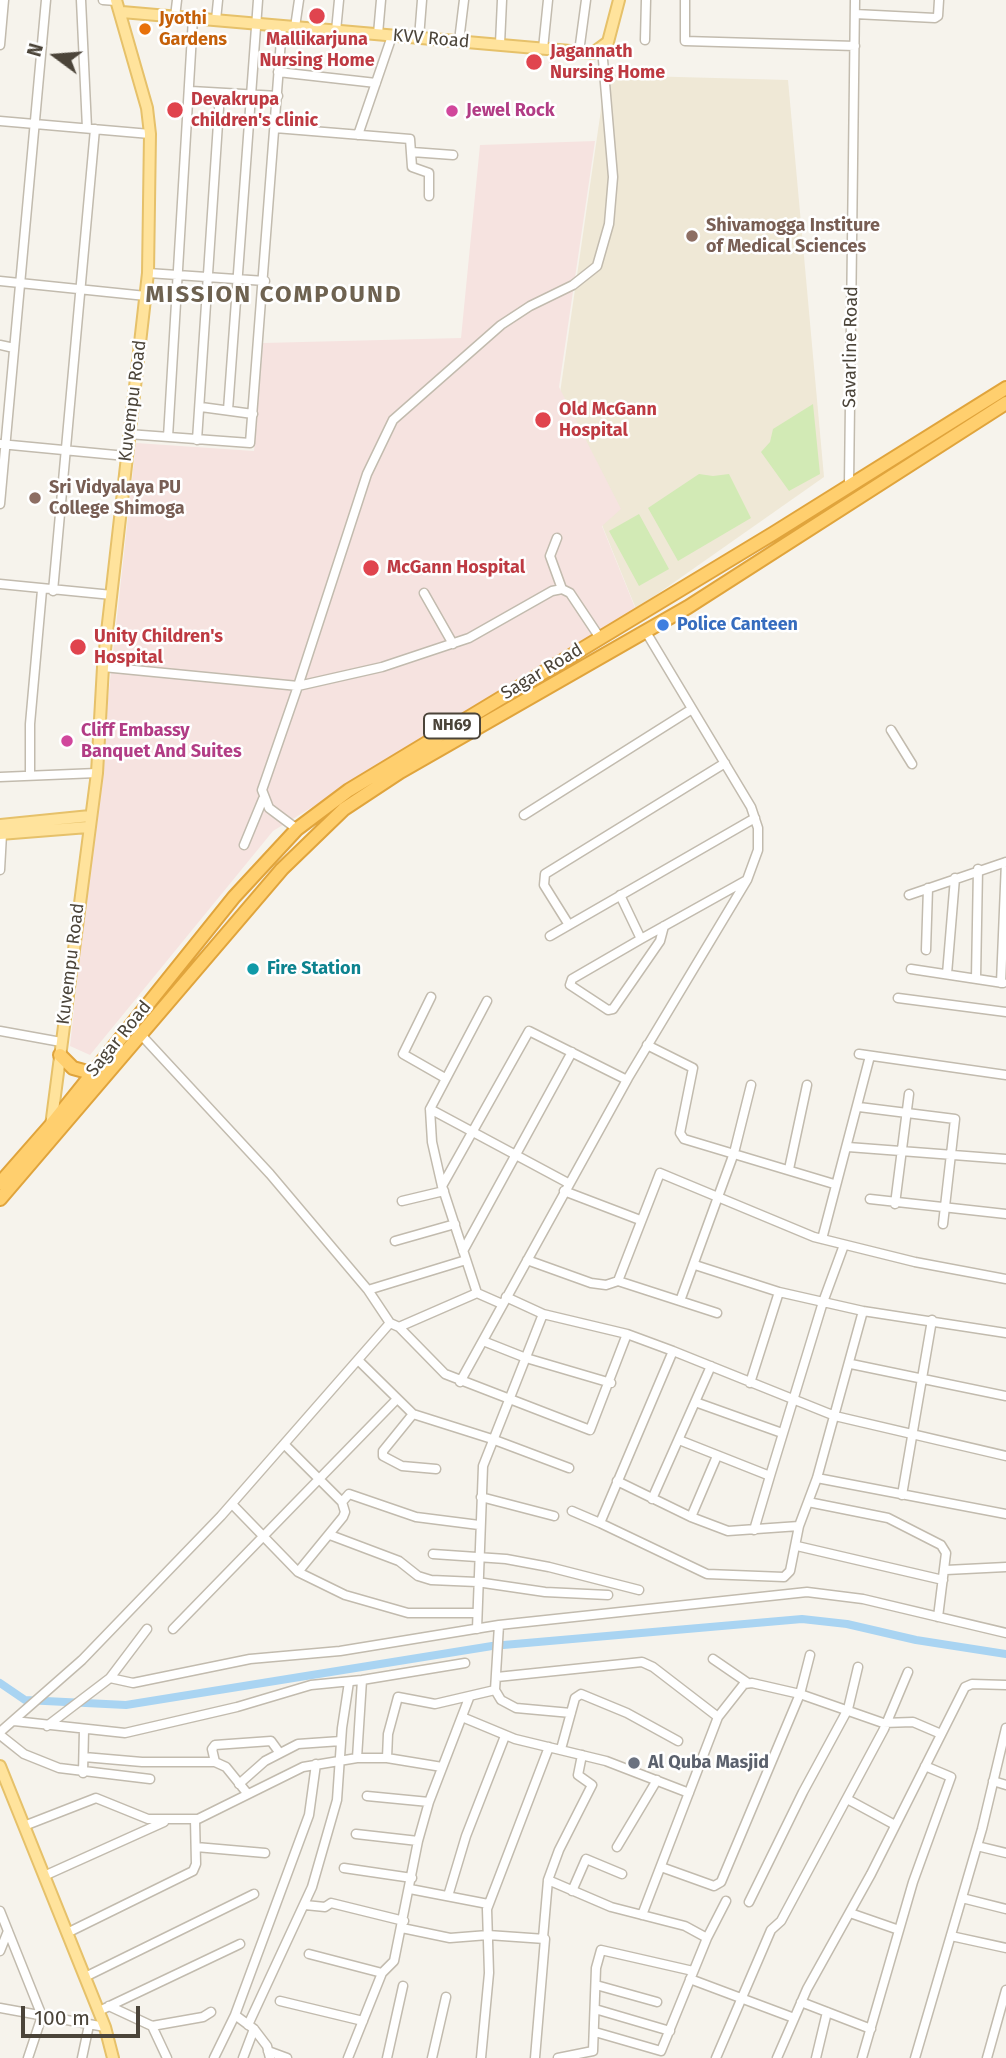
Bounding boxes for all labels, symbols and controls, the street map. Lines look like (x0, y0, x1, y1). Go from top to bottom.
marker: Mallikarjuna Nursing Home (307, 6, 327, 26)
place label: Jyothi Gardens (159, 8, 227, 50)
north arrow (21, 21, 91, 91)
marker: Jyothi Gardens (137, 21, 153, 37)
street label: KVV Road (392, 25, 470, 53)
place label: Mallikarjuna Nursing Home (259, 29, 375, 72)
text: N (23, 41, 48, 59)
place label: Jagannath Nursing Home (550, 41, 665, 84)
marker: Jagannath Nursing Home (524, 52, 544, 72)
place label: Devakrupa children's clinic (191, 89, 318, 132)
marker: Devakrupa children's clinic (165, 100, 185, 120)
place label: Jewel Rock (466, 100, 555, 122)
marker: Jewel Rock (444, 103, 460, 119)
place label: Shivamogga Institure of Medical Sciences (706, 215, 880, 258)
marker: Shivamogga Institure of Medical Sciences (684, 228, 700, 244)
district label: MISSION COMPOUND (148, 281, 400, 309)
street label: Savarline Road (839, 286, 863, 408)
street label: Kuvempu Road (115, 339, 151, 463)
place label: Old McGann Hospital (559, 399, 657, 442)
marker: Old McGann Hospital (533, 410, 553, 430)
place label: Sri Vidyalaya PU College Shimoga (49, 477, 185, 520)
marker: Sri Vidyalaya PU College Shimoga (27, 490, 43, 506)
place label: McGann Hospital (387, 557, 525, 579)
marker: McGann Hospital (361, 558, 381, 578)
place label: Police Canteen (677, 614, 798, 636)
marker: Police Canteen (655, 617, 671, 633)
place label: Unity Children's Hospital (94, 626, 223, 668)
marker: Unity Children's Hospital (68, 637, 88, 657)
street label: Sagar Road (497, 639, 587, 705)
road number: NH69 (424, 713, 480, 738)
place label: Cliff Embassy Banquet And Suites (81, 720, 242, 762)
marker: Cliff Embassy Banquet And Suites (59, 733, 75, 749)
street label: Kuvempu Road (53, 902, 89, 1026)
place label: Fire Station (267, 958, 361, 980)
marker: Fire Station (245, 961, 261, 977)
street label: Sagar Road (82, 997, 156, 1081)
place label: Al Quba Masjid (648, 1752, 769, 1774)
marker: Al Quba Masjid (626, 1755, 642, 1771)
scale bar (24, 1992, 144, 2036)
text: 100 m (34, 2005, 90, 2031)

